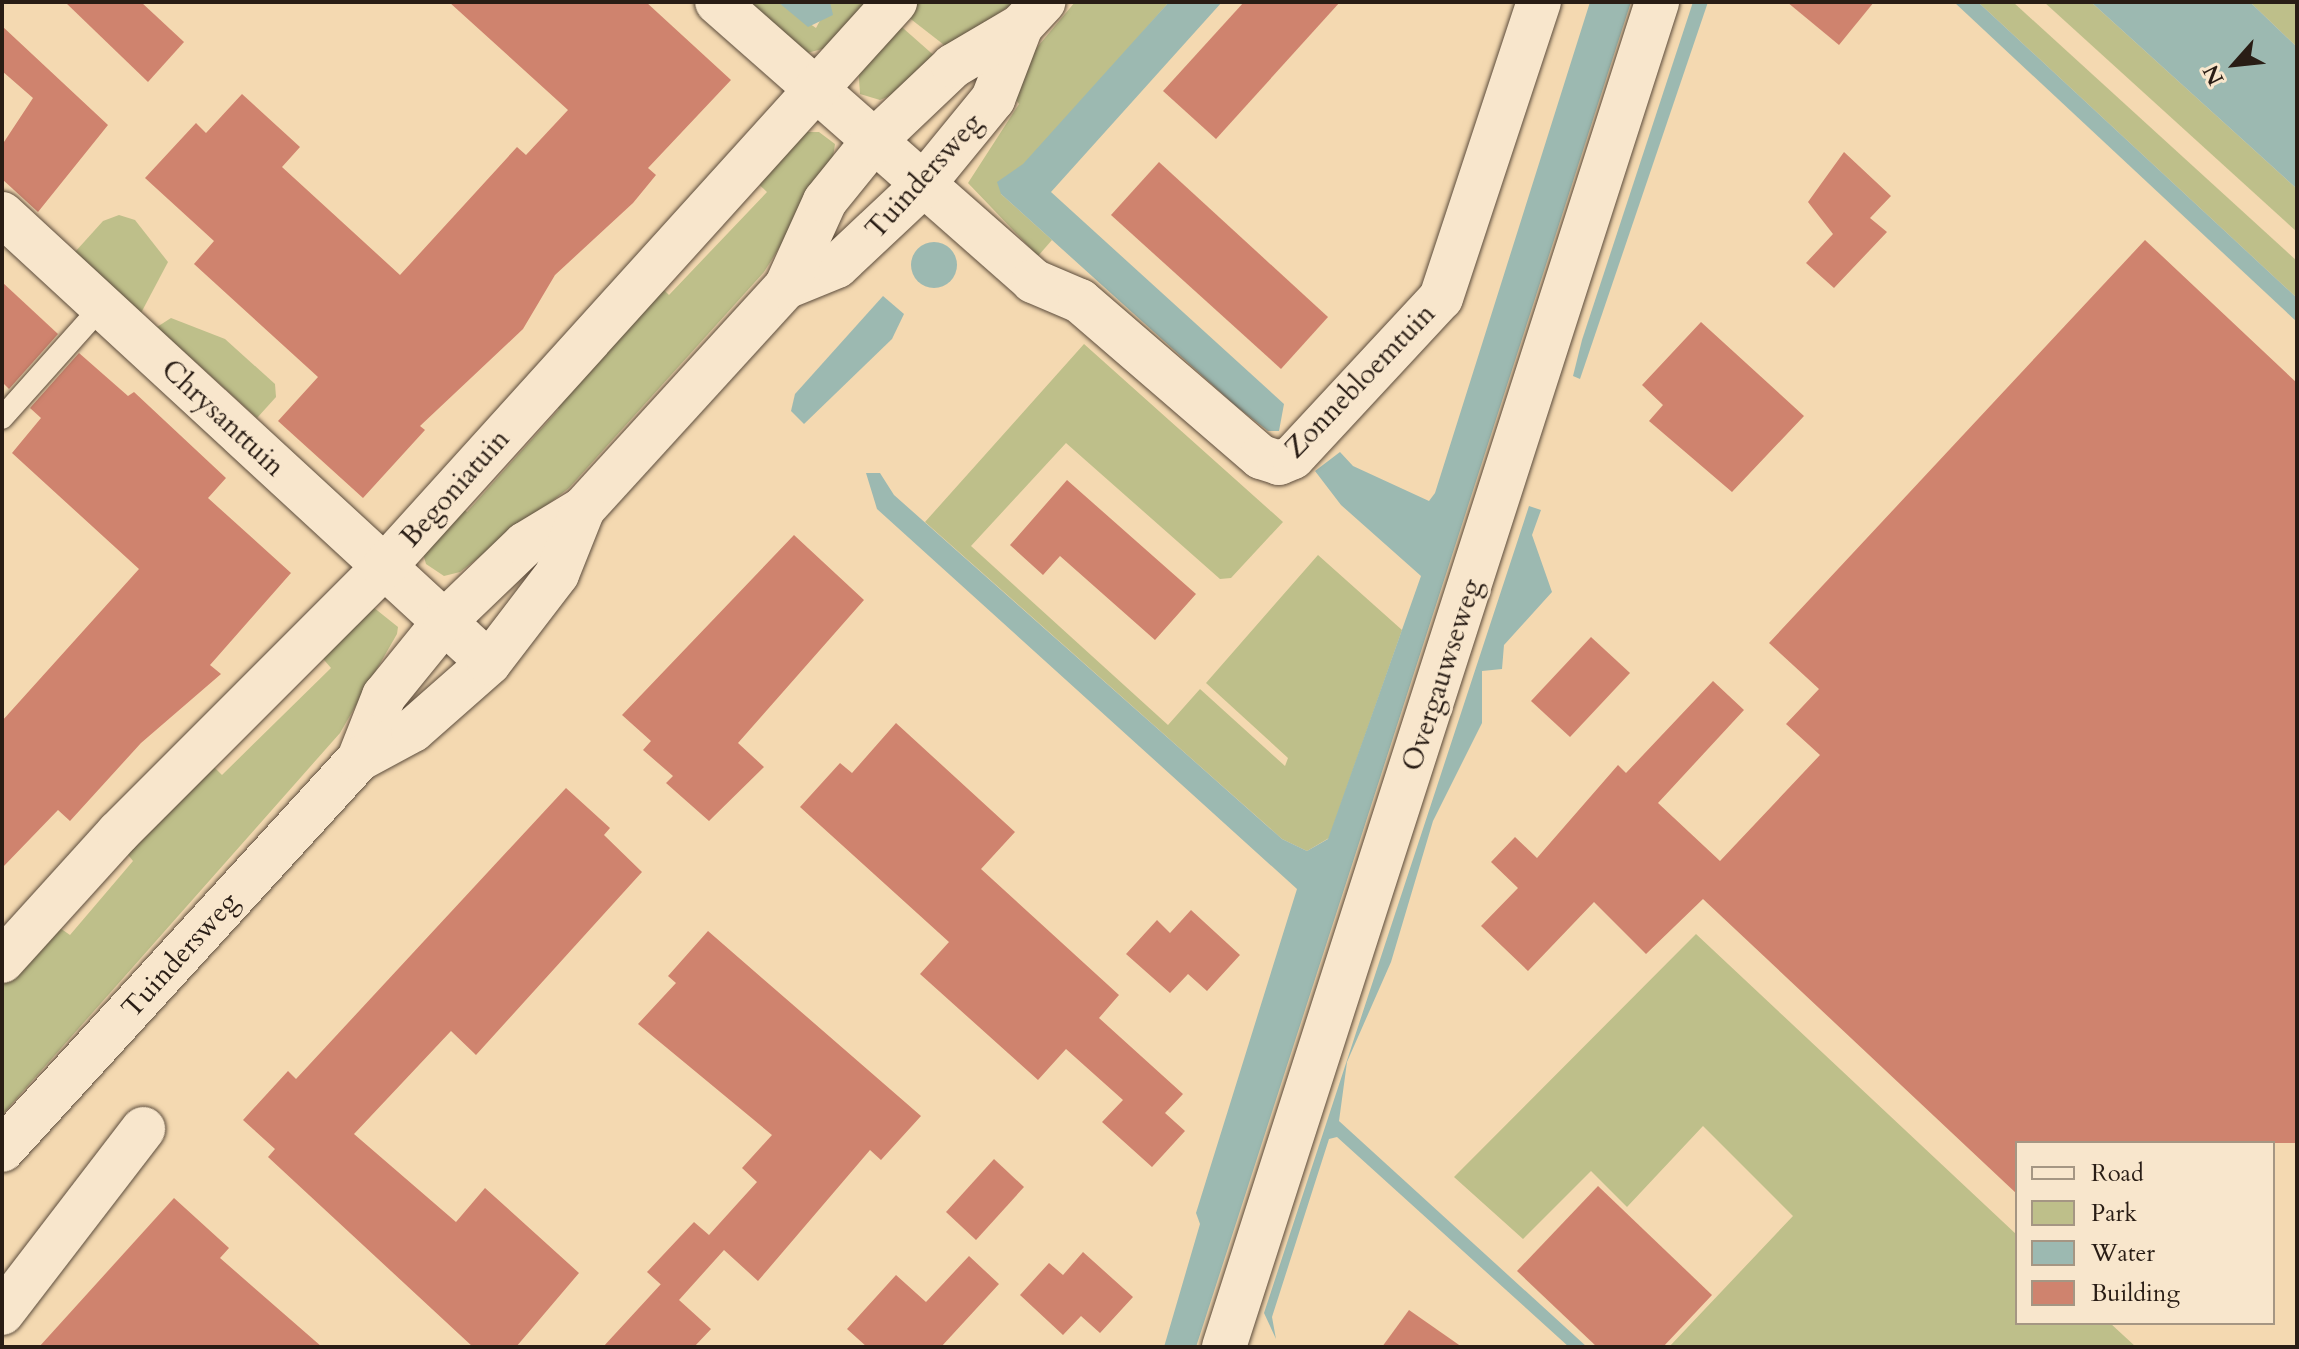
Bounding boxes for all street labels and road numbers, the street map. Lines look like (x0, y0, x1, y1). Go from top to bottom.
street label: Tuindersweg (859, 106, 989, 246)
street label: Zonnebloemtuin (1278, 297, 1442, 465)
street label: Chrysanttuin (154, 353, 292, 483)
street label: Begoniatuin (394, 422, 516, 554)
street label: Overgauwseweg (1395, 575, 1489, 775)
street label: Tuindersweg (115, 885, 245, 1025)

